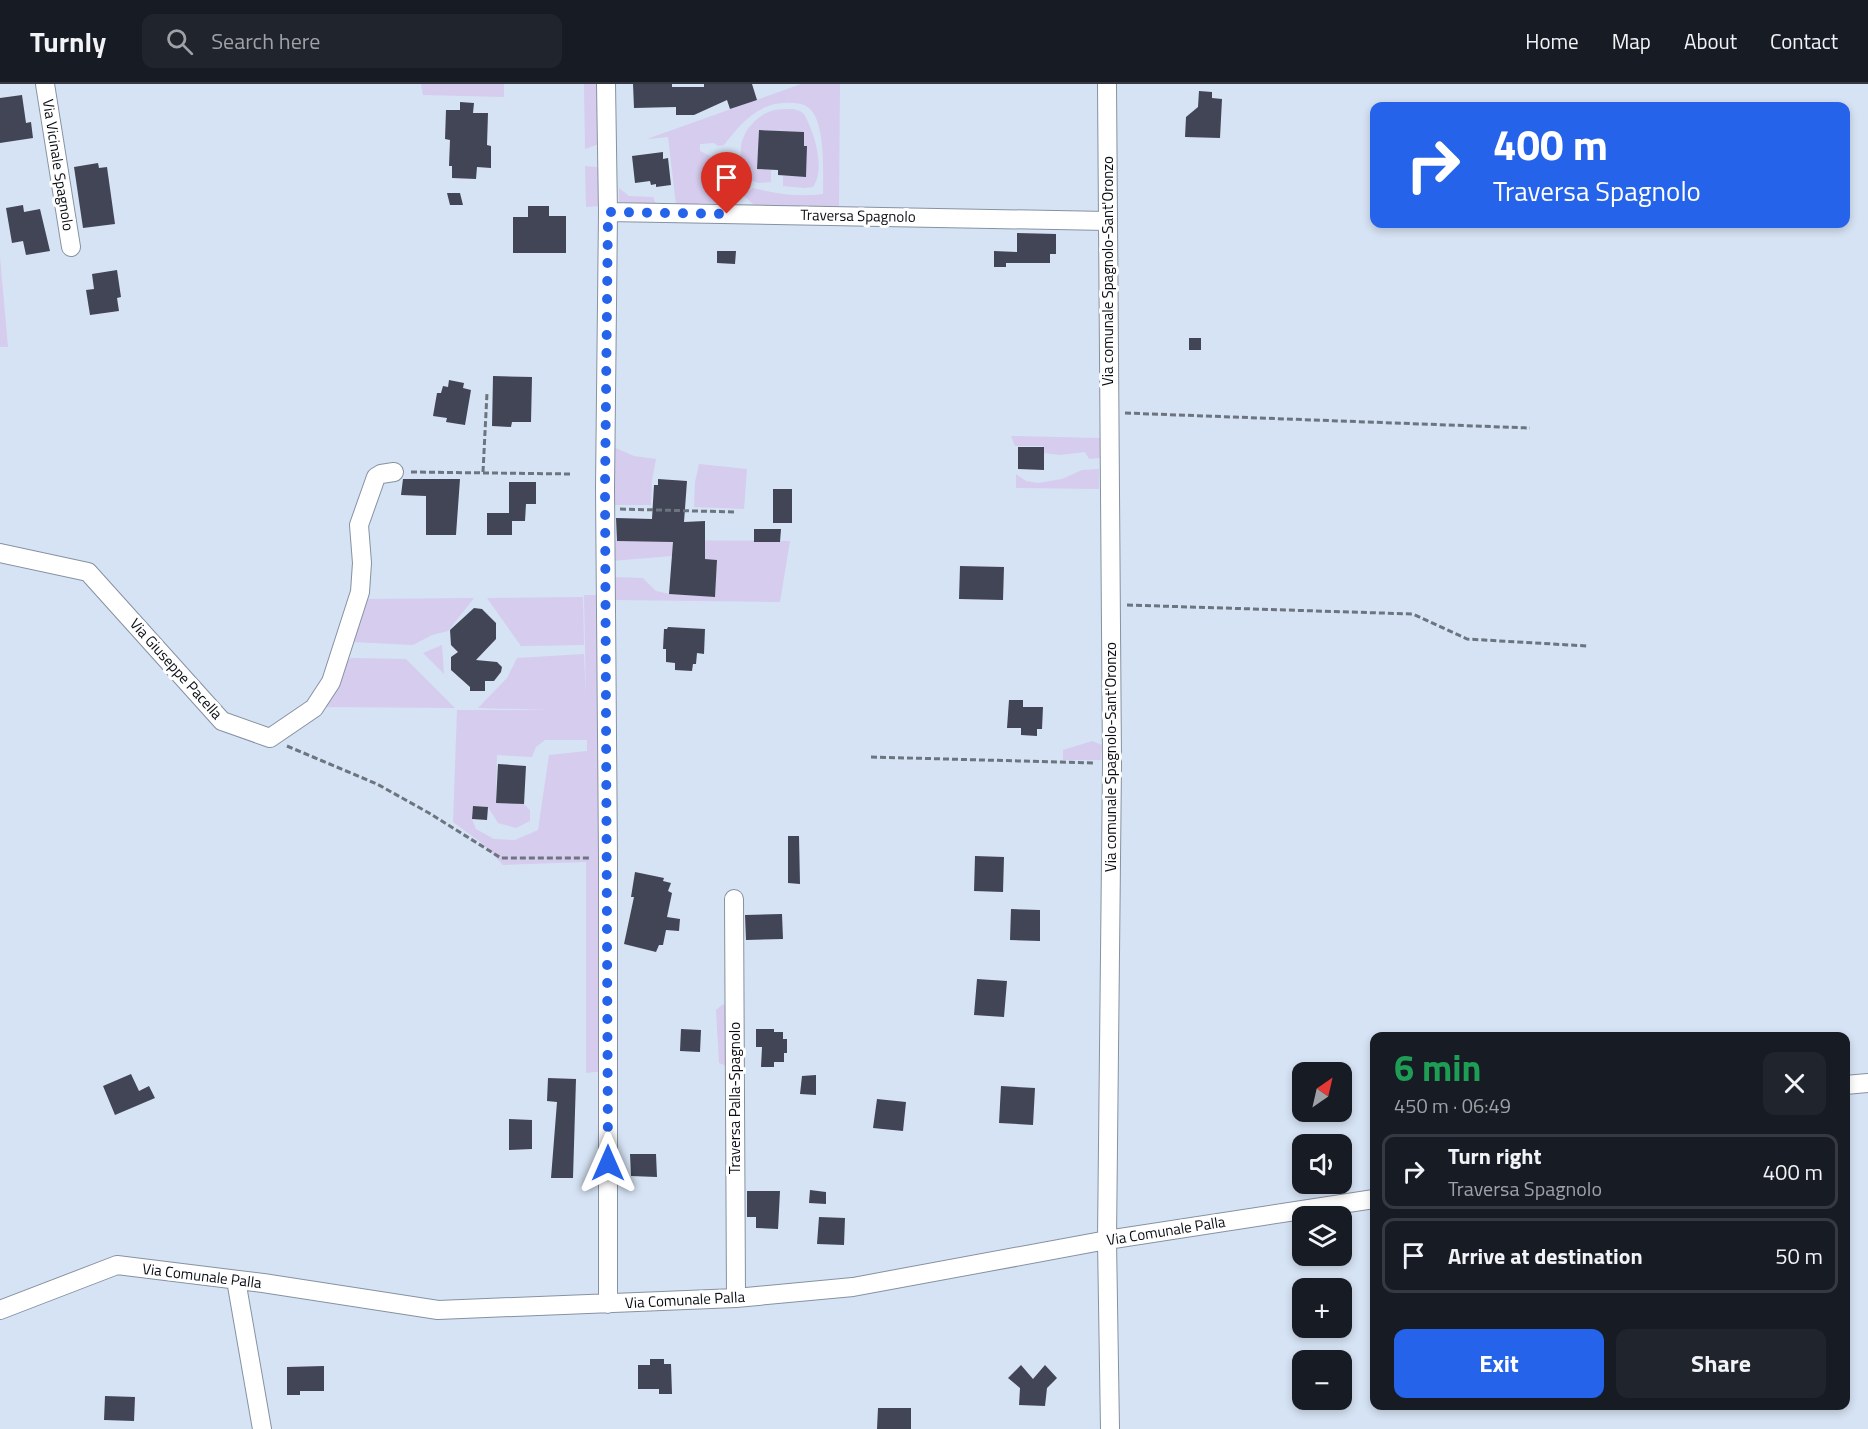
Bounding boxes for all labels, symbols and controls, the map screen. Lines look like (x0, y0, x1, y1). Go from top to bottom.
search box (142, 14, 562, 68)
text: Turnly (30, 20, 106, 63)
text: Search here (211, 24, 320, 58)
icon: search (163, 25, 196, 58)
text: Home (1525, 25, 1579, 57)
text: Map (1612, 25, 1651, 57)
text: About (1684, 25, 1737, 57)
text: Contact (1770, 25, 1838, 57)
street label: Via Vicinale Spagnolo (37, 97, 80, 233)
text: 400 m (1493, 112, 1608, 176)
icon: right (1394, 126, 1472, 204)
pin (701, 152, 752, 214)
street label: Via comunale Spagnolo-Sant'Oronzo (1096, 156, 1119, 386)
icon: arrive (710, 161, 743, 194)
text: Traversa Spagnolo (1493, 170, 1701, 211)
street label: Traversa Spagnolo (800, 203, 916, 228)
street label: Via Giuseppe Pacella (125, 613, 229, 725)
street label: Via comunale Spagnolo-Sant'Oronzo (1099, 642, 1122, 872)
street label: Traversa Palla-Spagnolo (723, 1022, 746, 1174)
text: 6 min (1394, 1040, 1481, 1095)
button: close (1763, 1052, 1826, 1115)
north arrow (1292, 1062, 1352, 1122)
map controls (1292, 1062, 1352, 1410)
text: 450 m · 06:49 (1394, 1090, 1511, 1121)
position arrow (576, 1131, 640, 1195)
button: sound (1292, 1134, 1352, 1194)
text: Turn right (1448, 1139, 1542, 1173)
icon: right (1397, 1155, 1430, 1188)
text: 400 m (1763, 1155, 1823, 1189)
text: Traversa Spagnolo (1448, 1173, 1602, 1204)
button: layers (1292, 1206, 1352, 1266)
street label: Via Comunale Palla (1105, 1210, 1227, 1251)
icon: arrive (1397, 1239, 1430, 1272)
text: Arrive at destination (1448, 1239, 1643, 1273)
text: 50 m (1775, 1239, 1823, 1273)
street label: Via Comunale Palla (141, 1257, 263, 1294)
button: + (1292, 1278, 1352, 1338)
street label: Via Comunale Palla (624, 1285, 746, 1314)
button: Exit (1394, 1329, 1604, 1398)
button: Share (1616, 1329, 1826, 1398)
button: − (1292, 1350, 1352, 1410)

